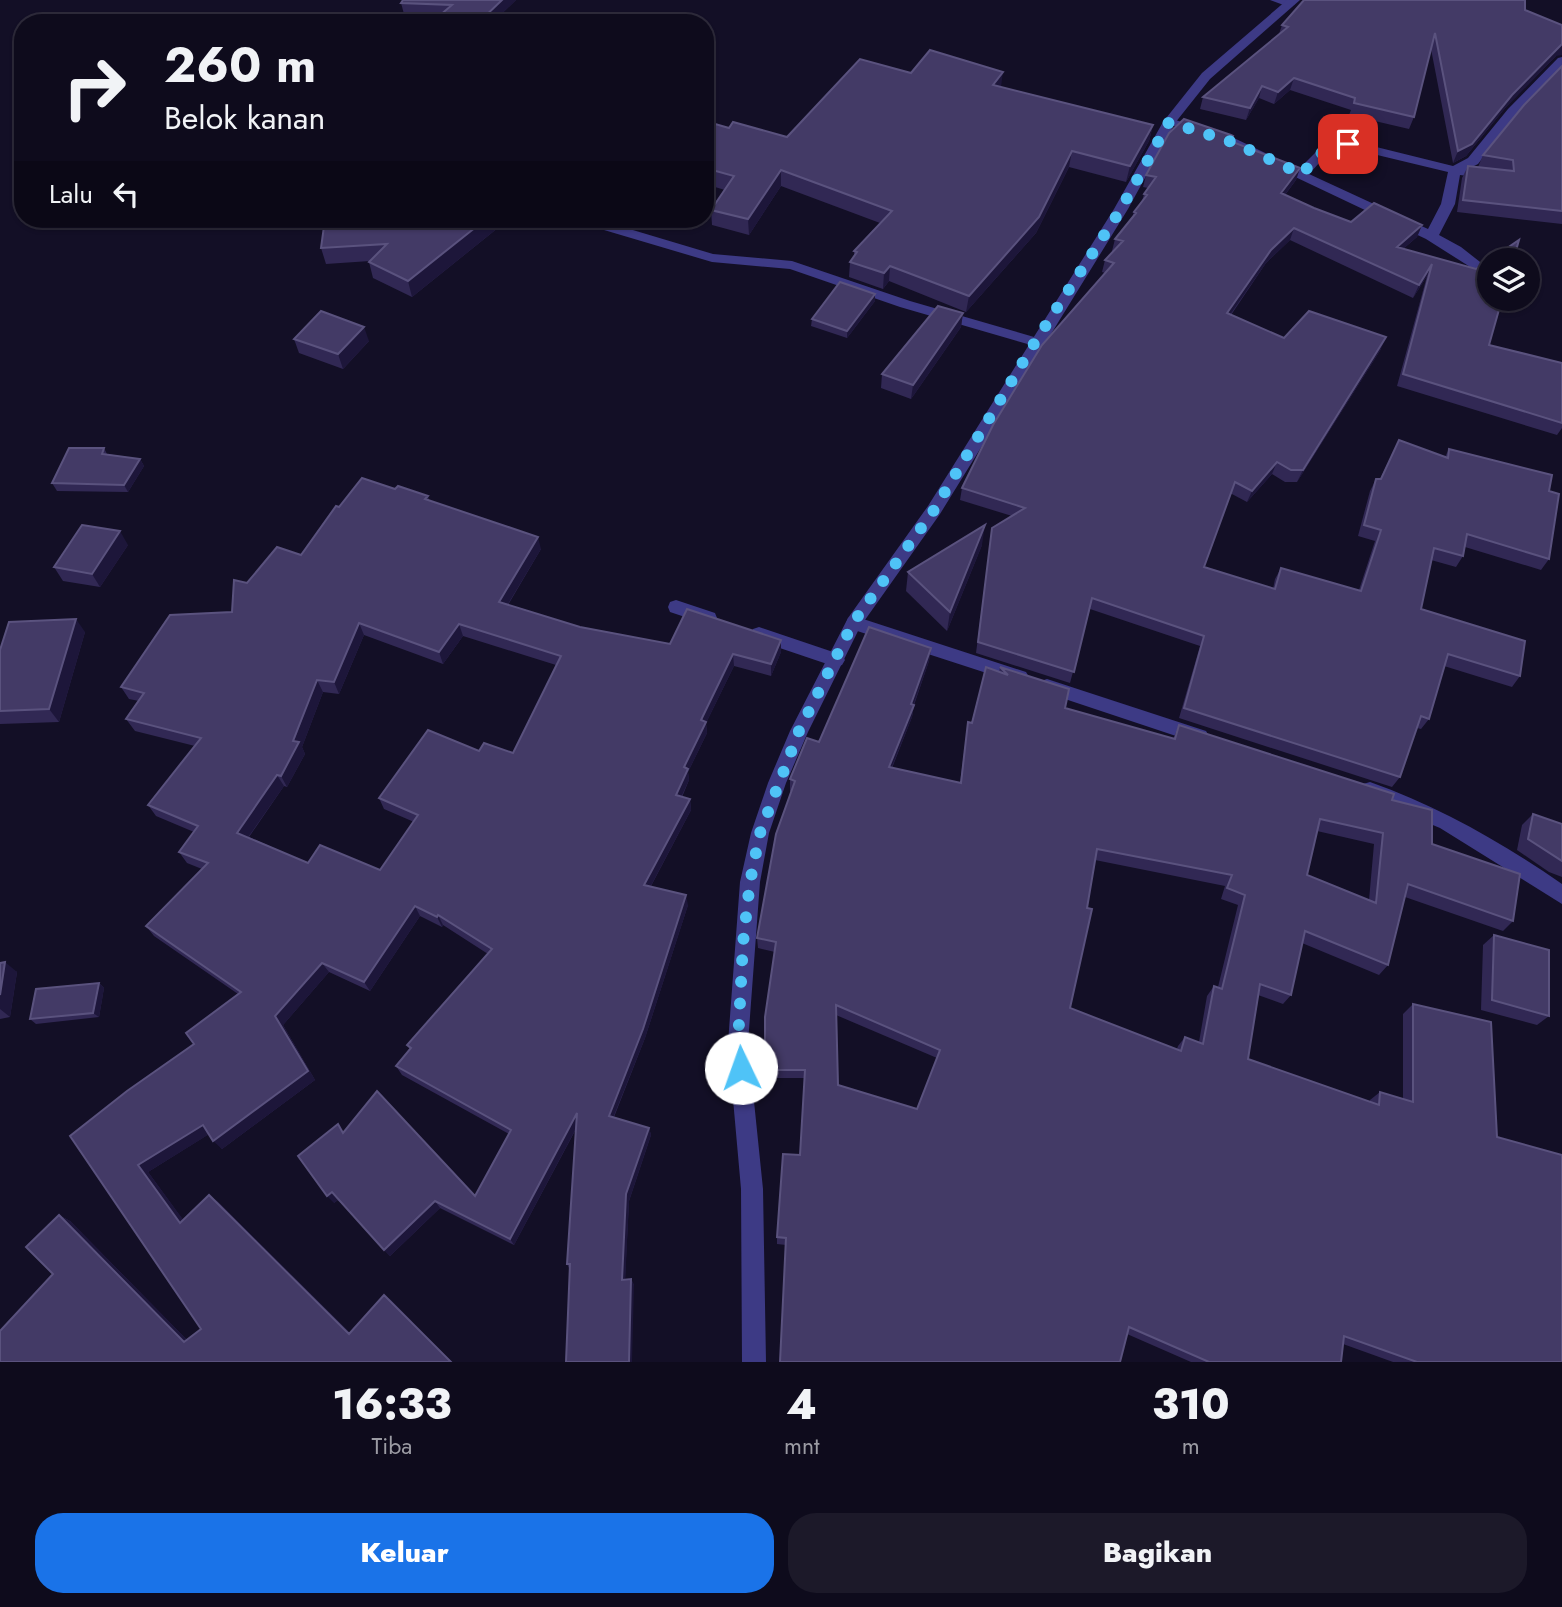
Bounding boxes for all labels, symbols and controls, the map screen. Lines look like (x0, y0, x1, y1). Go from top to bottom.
text: 260 m (164, 30, 316, 100)
icon: right (49, 42, 140, 133)
text: Belok kanan (164, 95, 325, 141)
pin (1318, 114, 1378, 174)
icon: arrive (1329, 125, 1367, 163)
text: Lalu (49, 175, 93, 213)
icon: left (107, 175, 145, 213)
map controls (1477, 248, 1540, 311)
button: layers (1477, 248, 1540, 311)
position arrow (704, 1031, 778, 1105)
text: 16:33 (332, 1374, 452, 1435)
text: 4 (786, 1374, 817, 1435)
text: 310 (1152, 1374, 1230, 1435)
text: Tiba (372, 1429, 412, 1463)
text: mnt (784, 1429, 820, 1463)
text: m (1182, 1429, 1200, 1463)
button: Keluar (35, 1513, 774, 1593)
button: Bagikan (788, 1513, 1527, 1593)

